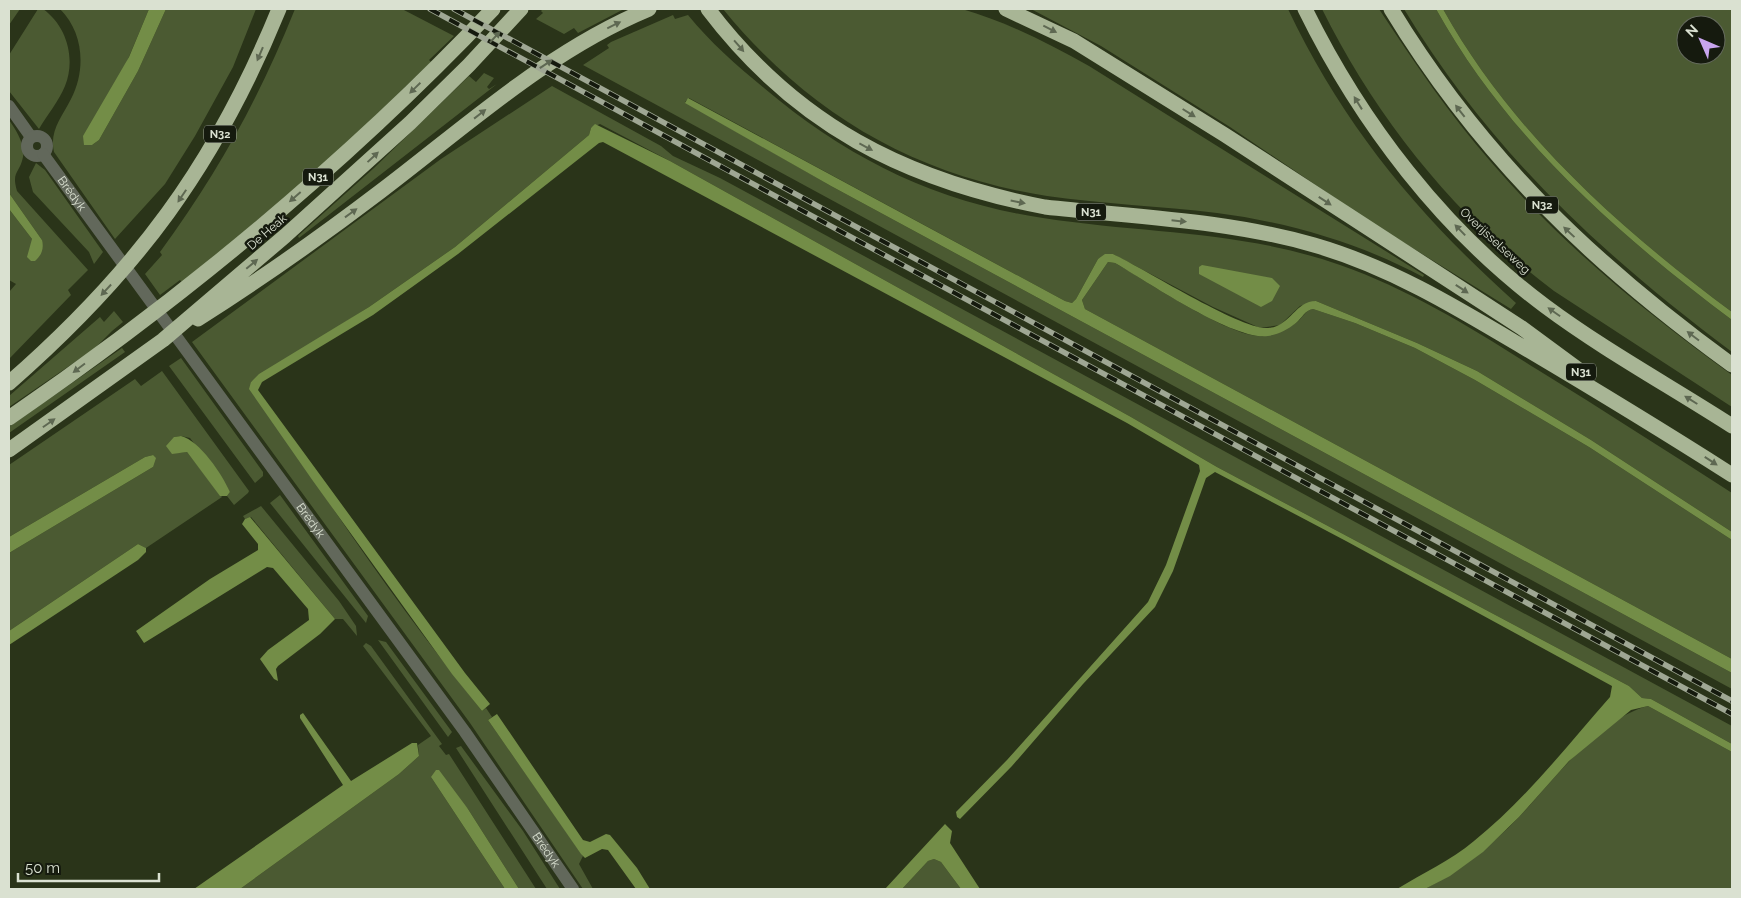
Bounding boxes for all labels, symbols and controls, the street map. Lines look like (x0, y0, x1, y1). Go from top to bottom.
north arrow (1676, 15, 1726, 65)
one-way arrow (607, 21, 621, 29)
text: N (1682, 21, 1701, 40)
one-way arrow (1043, 25, 1057, 33)
one-way arrow (489, 32, 501, 44)
one-way arrow (733, 40, 745, 52)
one-way arrow (256, 47, 264, 61)
one-way arrow (539, 59, 552, 69)
one-way arrow (409, 81, 421, 93)
one-way arrow (1354, 97, 1363, 110)
one-way arrow (1455, 104, 1465, 118)
one-way arrow (1182, 108, 1195, 117)
one-way arrow (473, 109, 487, 119)
road number: N32 (204, 126, 236, 142)
one-way arrow (858, 143, 873, 151)
one-way arrow (367, 151, 379, 163)
road number: N31 (303, 168, 333, 186)
street label: Brédyk (55, 174, 90, 214)
one-way arrow (177, 189, 187, 202)
one-way arrow (290, 191, 302, 203)
one-way arrow (1319, 196, 1332, 206)
road number: N32 (1526, 196, 1558, 214)
one-way arrow (1010, 198, 1026, 206)
road number: N31 (1076, 203, 1106, 220)
street label: Overijsselseweg (1457, 205, 1533, 277)
one-way arrow (344, 208, 358, 218)
street label: De Heak (245, 211, 290, 253)
one-way arrow (1171, 217, 1187, 225)
one-way arrow (1454, 224, 1466, 236)
one-way arrow (1563, 226, 1575, 238)
one-way arrow (245, 258, 258, 269)
one-way arrow (100, 284, 112, 296)
one-way arrow (1455, 284, 1468, 294)
one-way arrow (1547, 307, 1561, 317)
one-way arrow (1686, 331, 1700, 341)
one-way arrow (73, 363, 86, 374)
road number: N31 (1566, 364, 1596, 381)
one-way arrow (1684, 395, 1698, 404)
one-way arrow (42, 418, 56, 428)
one-way arrow (1704, 457, 1717, 466)
street label: Brédyk (293, 501, 328, 541)
street label: Brédyk (529, 830, 564, 871)
scale bar (18, 850, 159, 882)
text: 50 m (25, 859, 60, 877)

